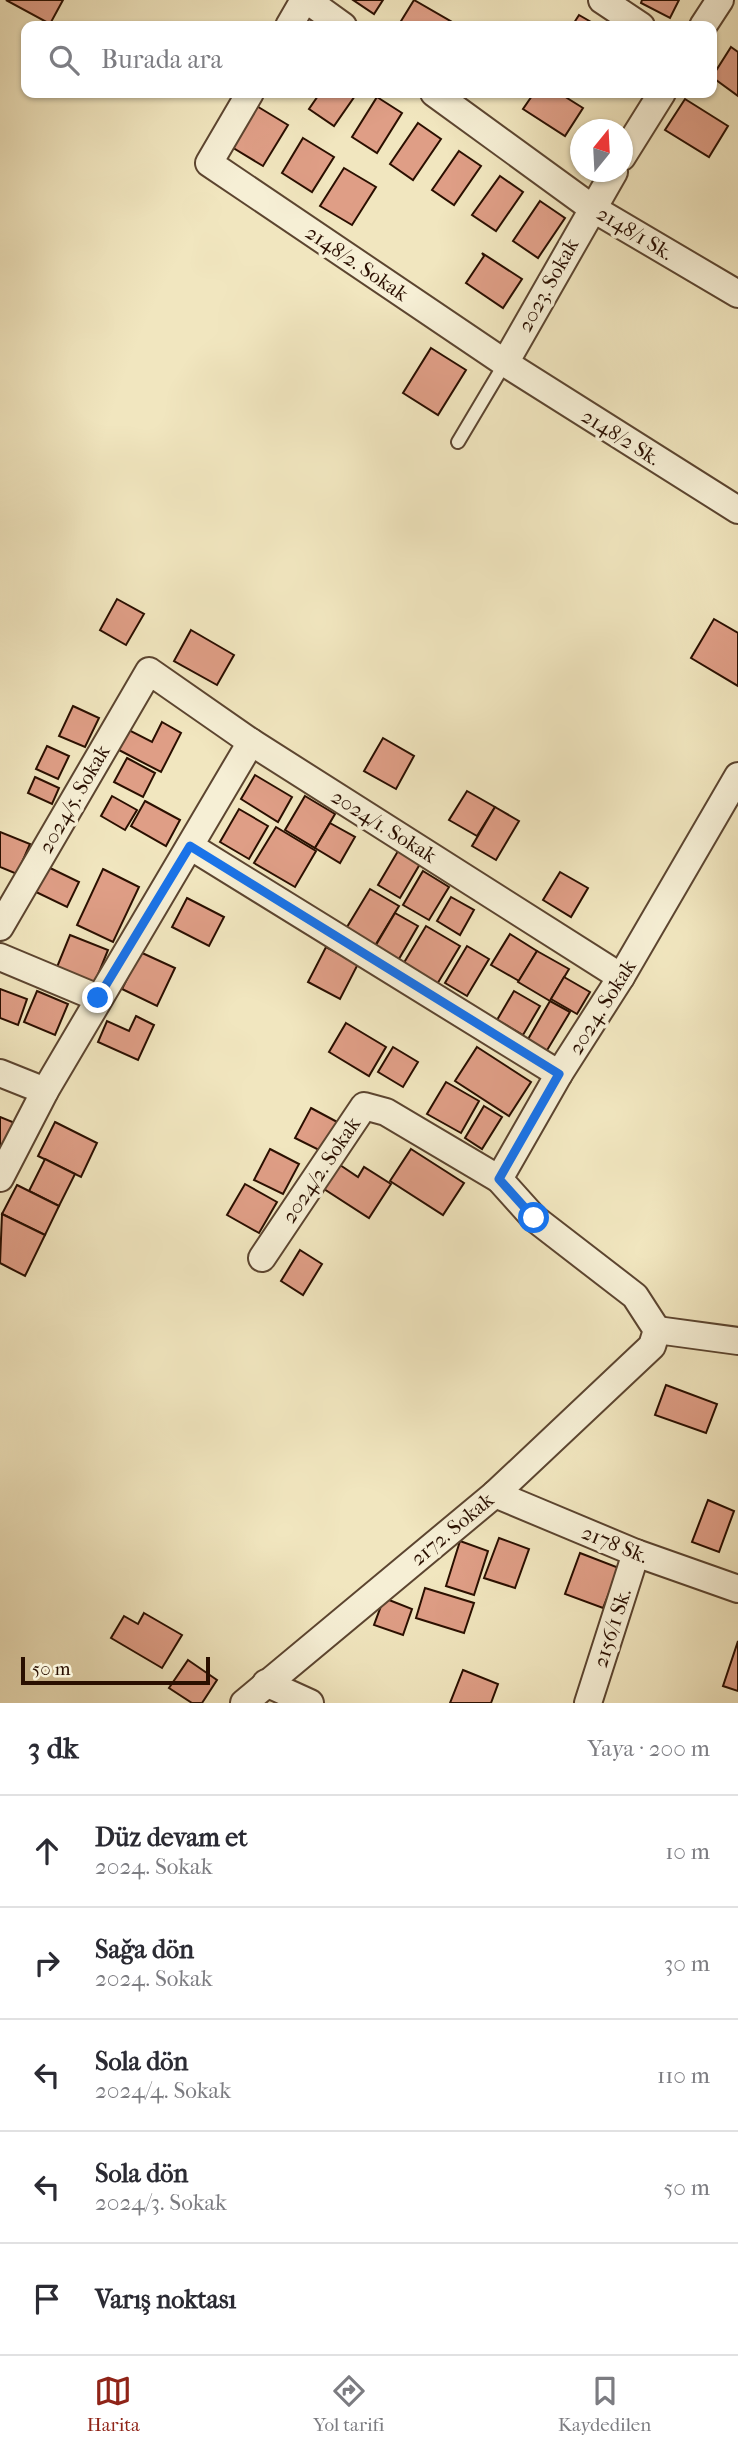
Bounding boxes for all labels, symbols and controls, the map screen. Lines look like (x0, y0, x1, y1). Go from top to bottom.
search box (21, 21, 717, 98)
icon: search (45, 41, 83, 79)
text: Burada ara (101, 44, 223, 75)
north arrow (570, 119, 633, 182)
street label: 2148/1 Sk. (593, 201, 677, 265)
street label: 2148/2. Sokak (301, 220, 413, 306)
street label: 2023. Sokak (513, 234, 584, 336)
street label: 2148/2 Sk. (577, 404, 665, 470)
street label: 2024/5. Sokak (33, 740, 115, 857)
street label: 2024/1. Sokak (327, 784, 441, 868)
street label: 2024. Sokak (563, 955, 641, 1059)
route end (82, 982, 113, 1013)
street label: 2024/2. Sokak (277, 1112, 365, 1228)
route start (518, 1202, 549, 1233)
street label: 2172. Sokak (406, 1487, 498, 1570)
street label: 2178 Sk. (578, 1520, 652, 1568)
street label: 2156/1 Sk. (588, 1585, 636, 1671)
scale bar (21, 1654, 210, 1686)
text: 50 m (32, 1658, 71, 1680)
text: 3 dk (28, 1731, 79, 1766)
text: Yaya · 200 m (588, 1735, 710, 1762)
text: Düz devam et (95, 1822, 248, 1853)
icon: ahead (28, 1832, 66, 1870)
text: 10 m (665, 1838, 710, 1865)
text: 2024. Sokak (95, 1853, 213, 1880)
text: Sağa dön (95, 1934, 194, 1965)
icon: right (28, 1944, 66, 1982)
text: 30 m (664, 1950, 710, 1977)
text: 2024. Sokak (95, 1965, 213, 1992)
text: Sola dön (95, 2046, 188, 2077)
icon: left (28, 2056, 66, 2094)
text: 110 m (657, 2062, 710, 2089)
text: 2024/4. Sokak (95, 2077, 231, 2104)
text: Sola dön (95, 2158, 188, 2189)
icon: left (28, 2168, 66, 2206)
text: 50 m (663, 2174, 710, 2201)
text: 2024/3. Sokak (95, 2189, 227, 2216)
icon: arrive (28, 2280, 66, 2318)
text: Varış noktası (95, 2284, 236, 2315)
tab: Harita (87, 2372, 140, 2436)
tab: Yol tarifi (313, 2372, 385, 2436)
tab: Kaydedilen (558, 2372, 651, 2436)

